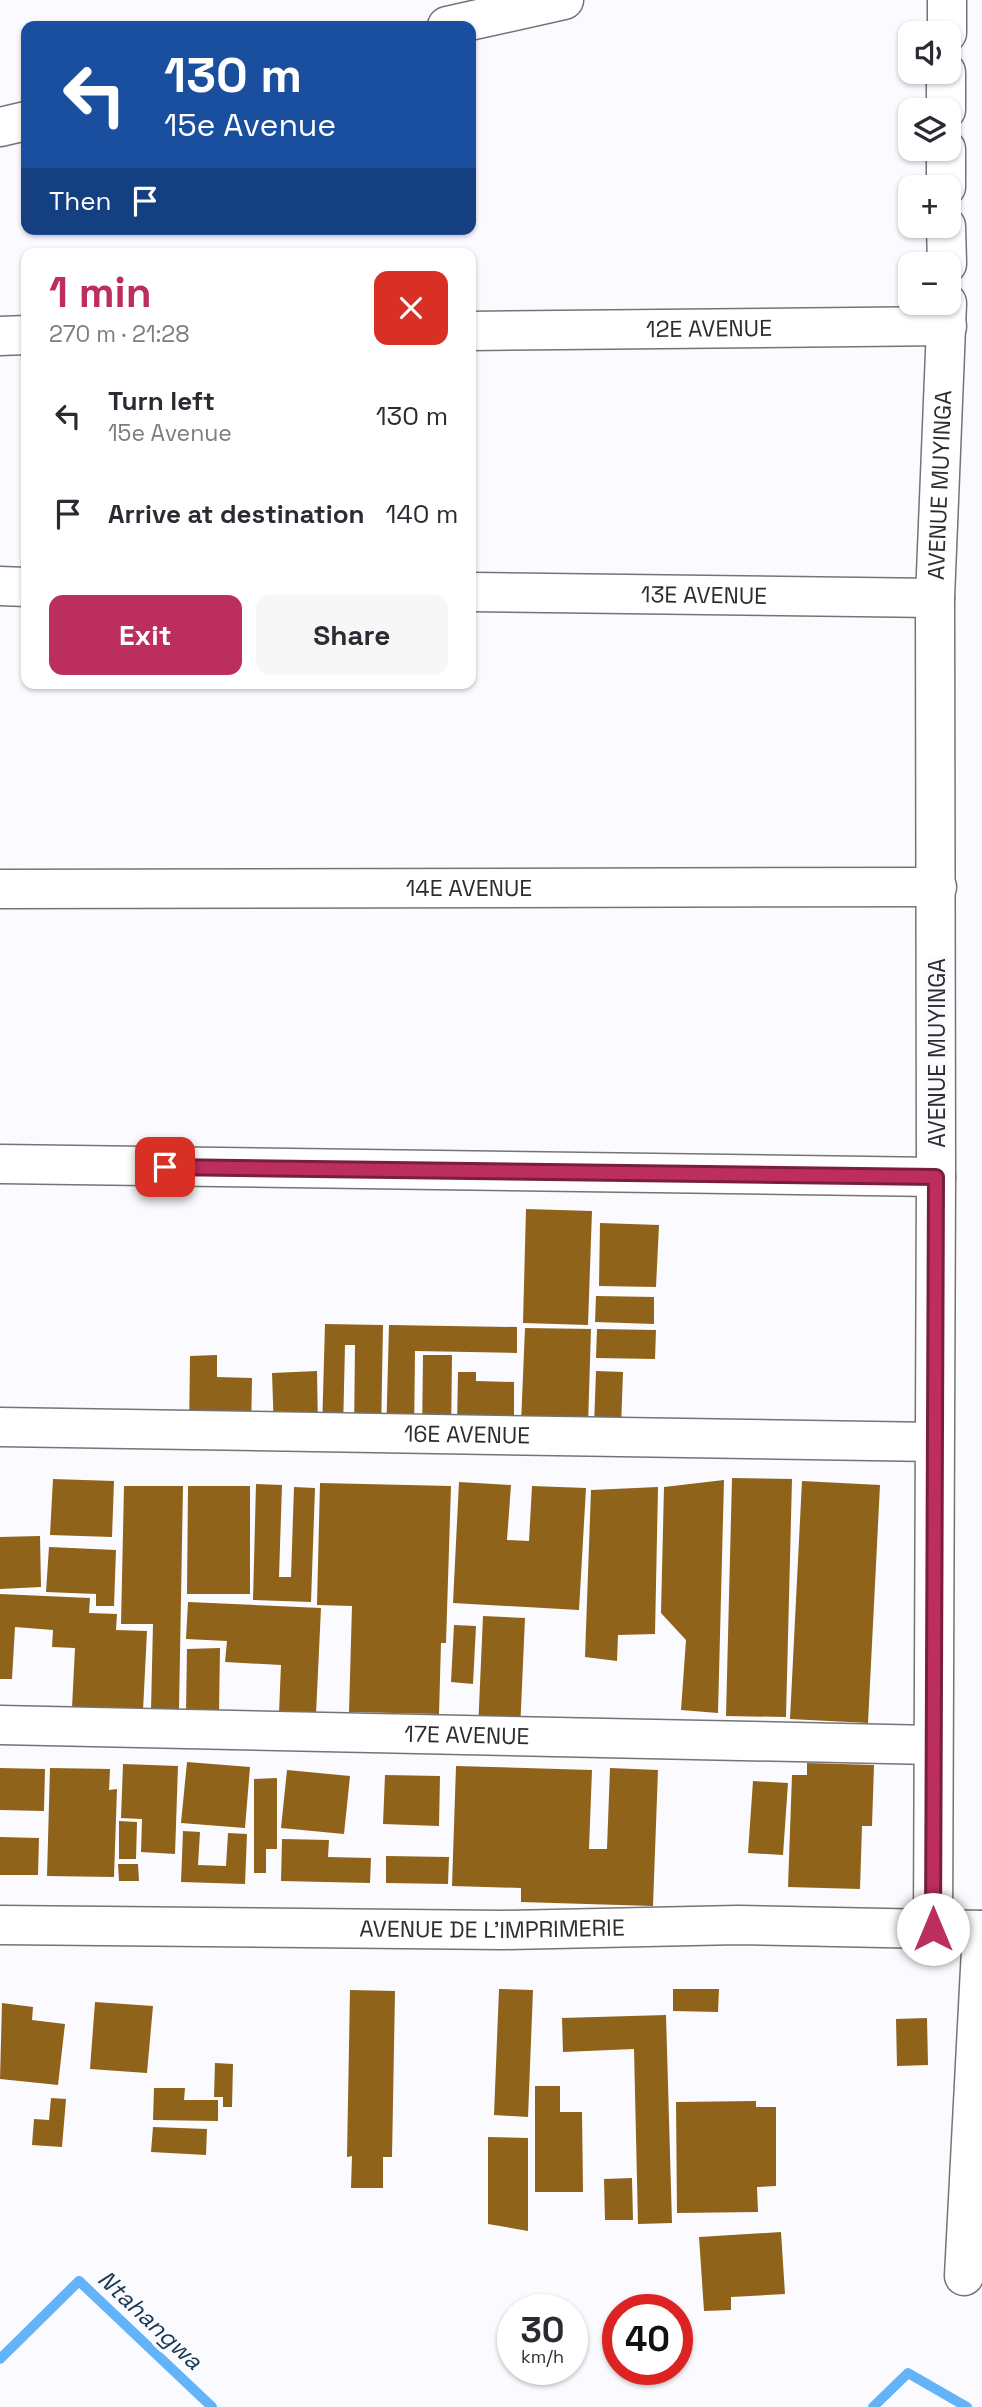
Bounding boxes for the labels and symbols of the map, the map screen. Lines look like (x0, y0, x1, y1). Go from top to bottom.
street label: 12E AVENUE (646, 313, 772, 344)
street label: AVENUE MUYINGA (921, 390, 958, 581)
street label: 13E AVENUE (641, 579, 767, 611)
street label: 14E AVENUE (406, 873, 532, 903)
street label: AVENUE MUYINGA (922, 958, 952, 1148)
pin (135, 1137, 195, 1197)
street label: 16E AVENUE (404, 1418, 530, 1451)
street label: 17E AVENUE (404, 1719, 530, 1751)
position arrow (896, 1892, 970, 1966)
street label: AVENUE DE L'IMPRIMERIE (359, 1912, 625, 1945)
water label: Ntahangwa (91, 2263, 209, 2376)
speed limit sign: 40 (602, 2294, 693, 2385)

